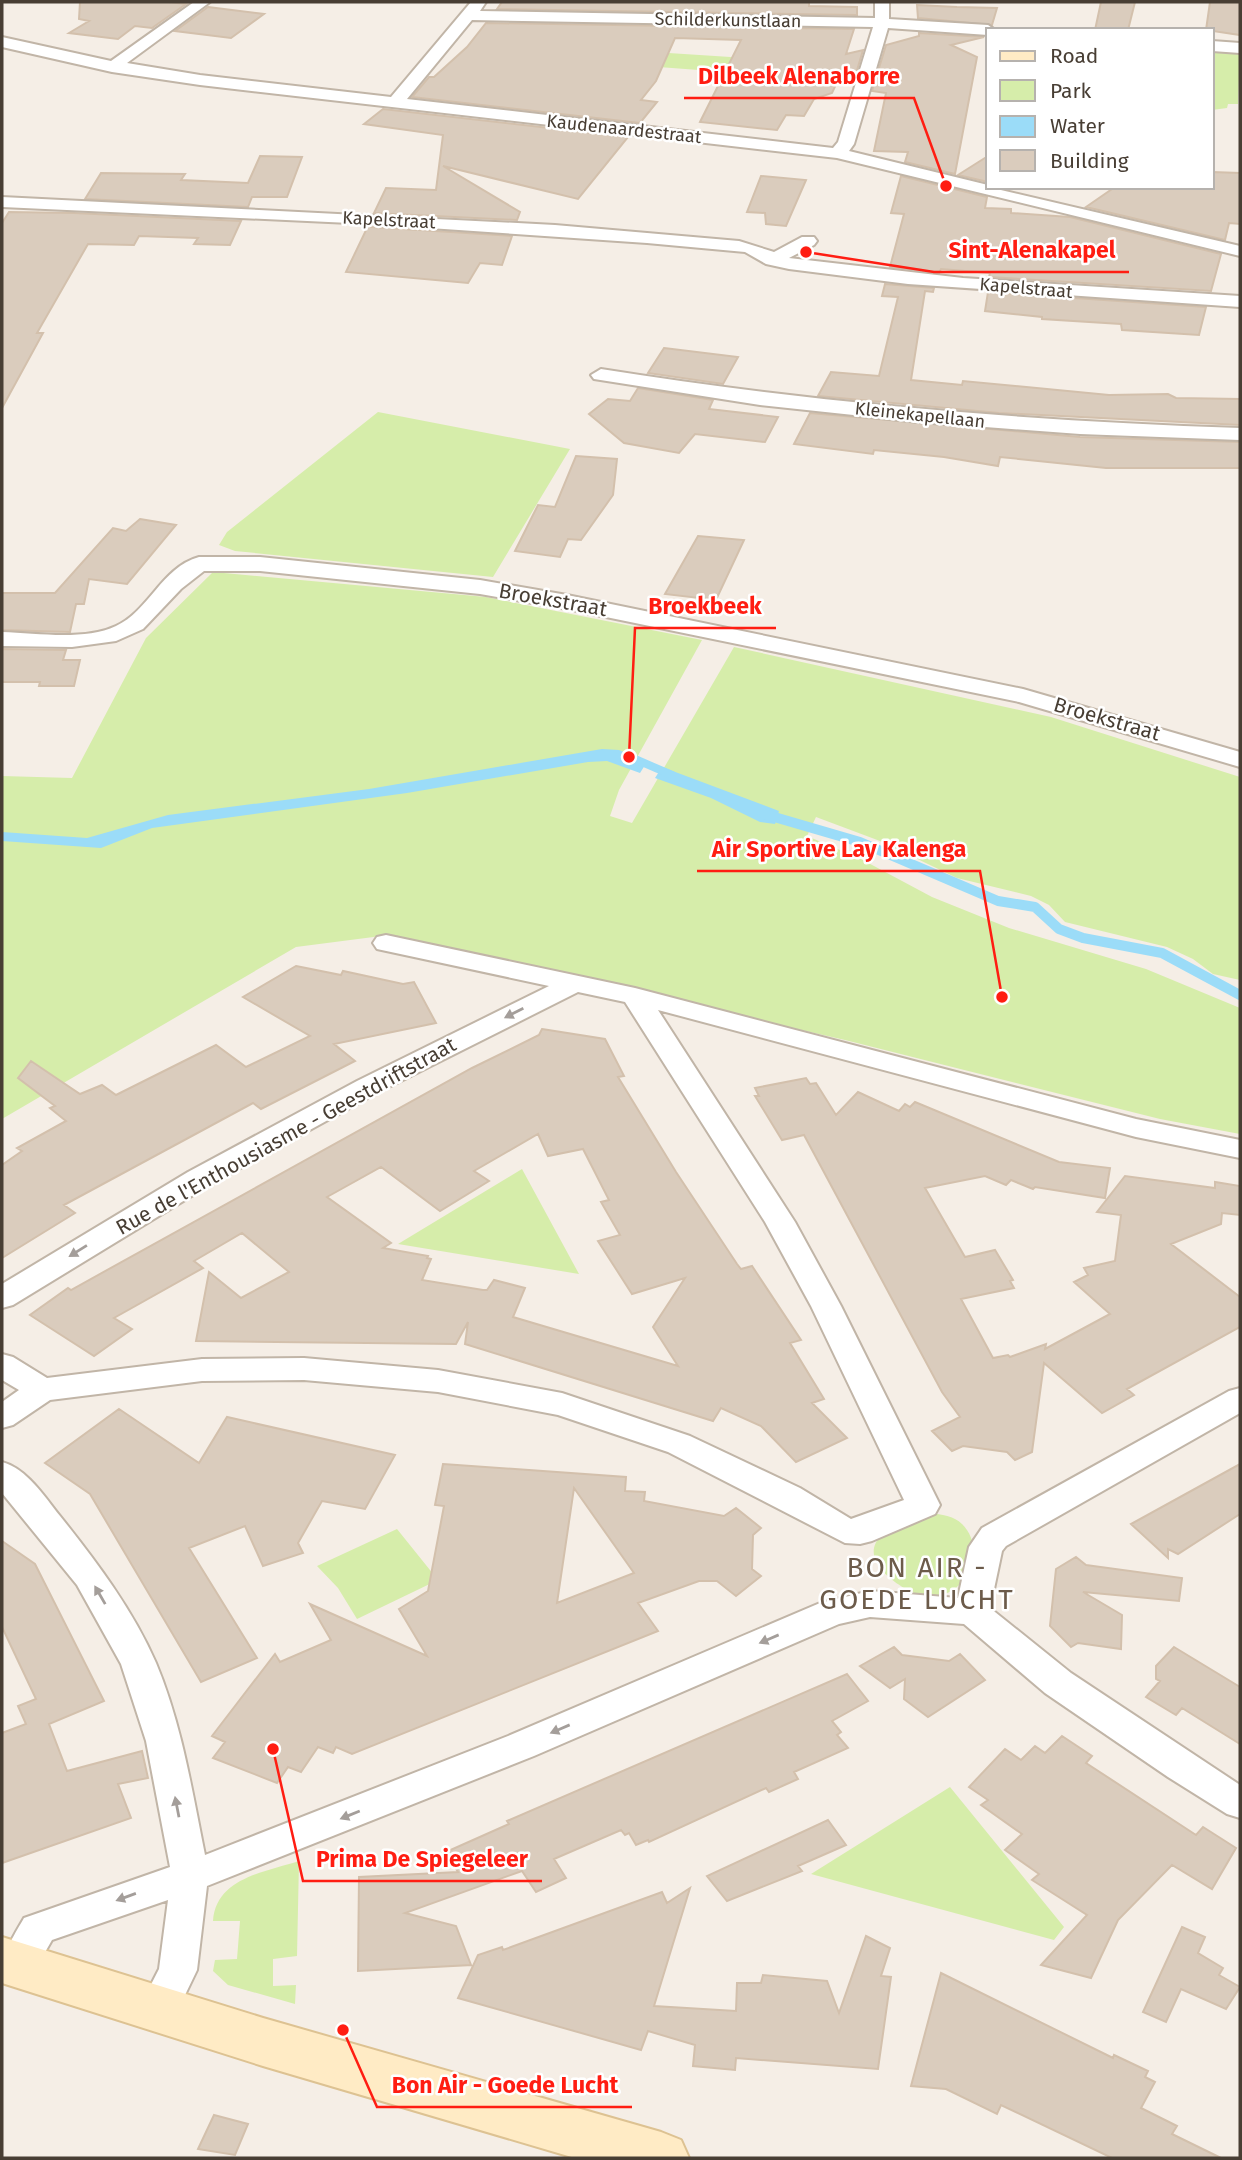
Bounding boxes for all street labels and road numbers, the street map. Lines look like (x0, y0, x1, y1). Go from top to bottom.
street label: Schilderkunstlaan (654, 8, 802, 32)
street label: Kaudenaardestraat (545, 110, 703, 148)
street label: Kapelstraat (342, 207, 437, 233)
street label: Kapelstraat (979, 273, 1074, 303)
street label: Kleinekapellaan (854, 397, 986, 433)
street label: Broekstraat (497, 578, 610, 622)
street label: Broekstraat (1051, 691, 1164, 747)
street label: Rue de l'Enthousiasme - Geestdriftstraat (111, 1031, 461, 1241)

